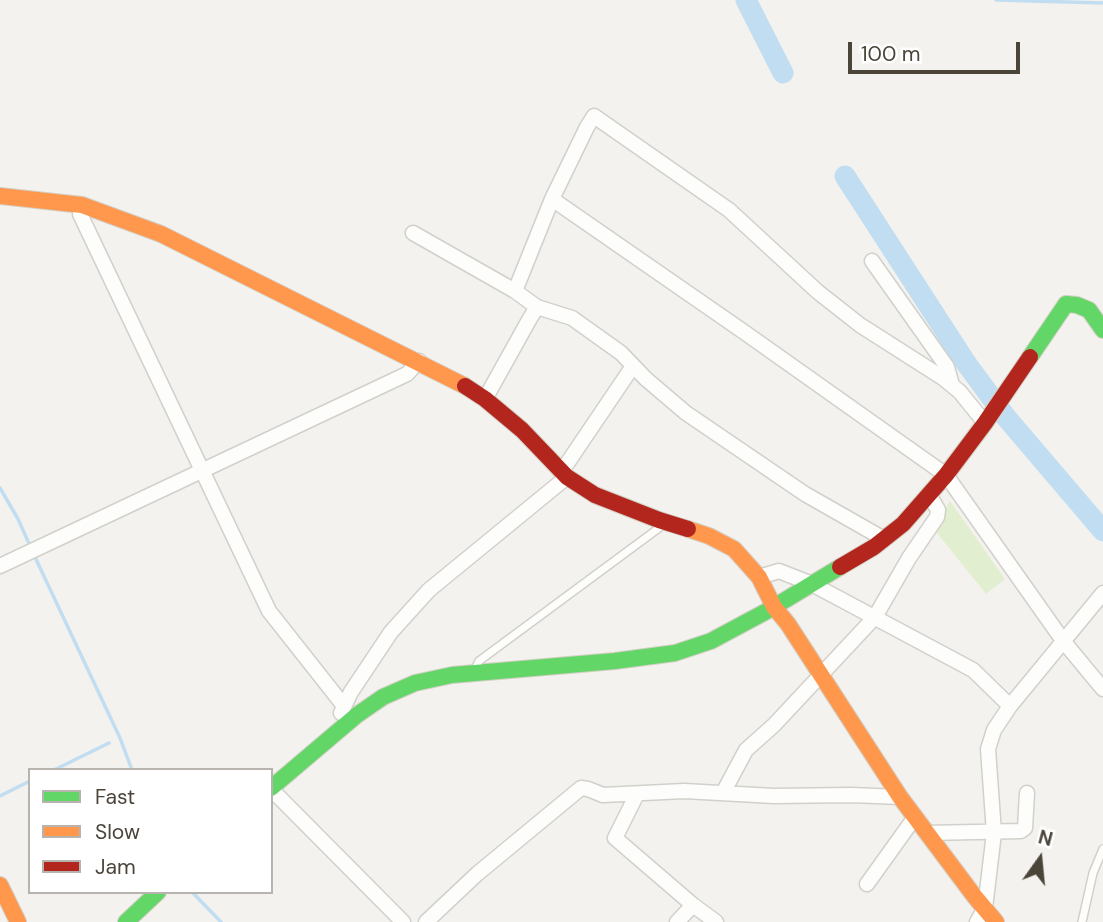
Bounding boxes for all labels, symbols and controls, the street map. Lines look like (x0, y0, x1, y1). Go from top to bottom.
scale bar (851, 28, 1023, 72)
text: 100 m (861, 40, 921, 68)
legend (28, 768, 273, 894)
text: Fast (95, 783, 135, 811)
text: Slow (95, 818, 140, 846)
north arrow (1005, 824, 1075, 894)
text: N (1036, 824, 1055, 852)
text: Jam (95, 853, 136, 881)

